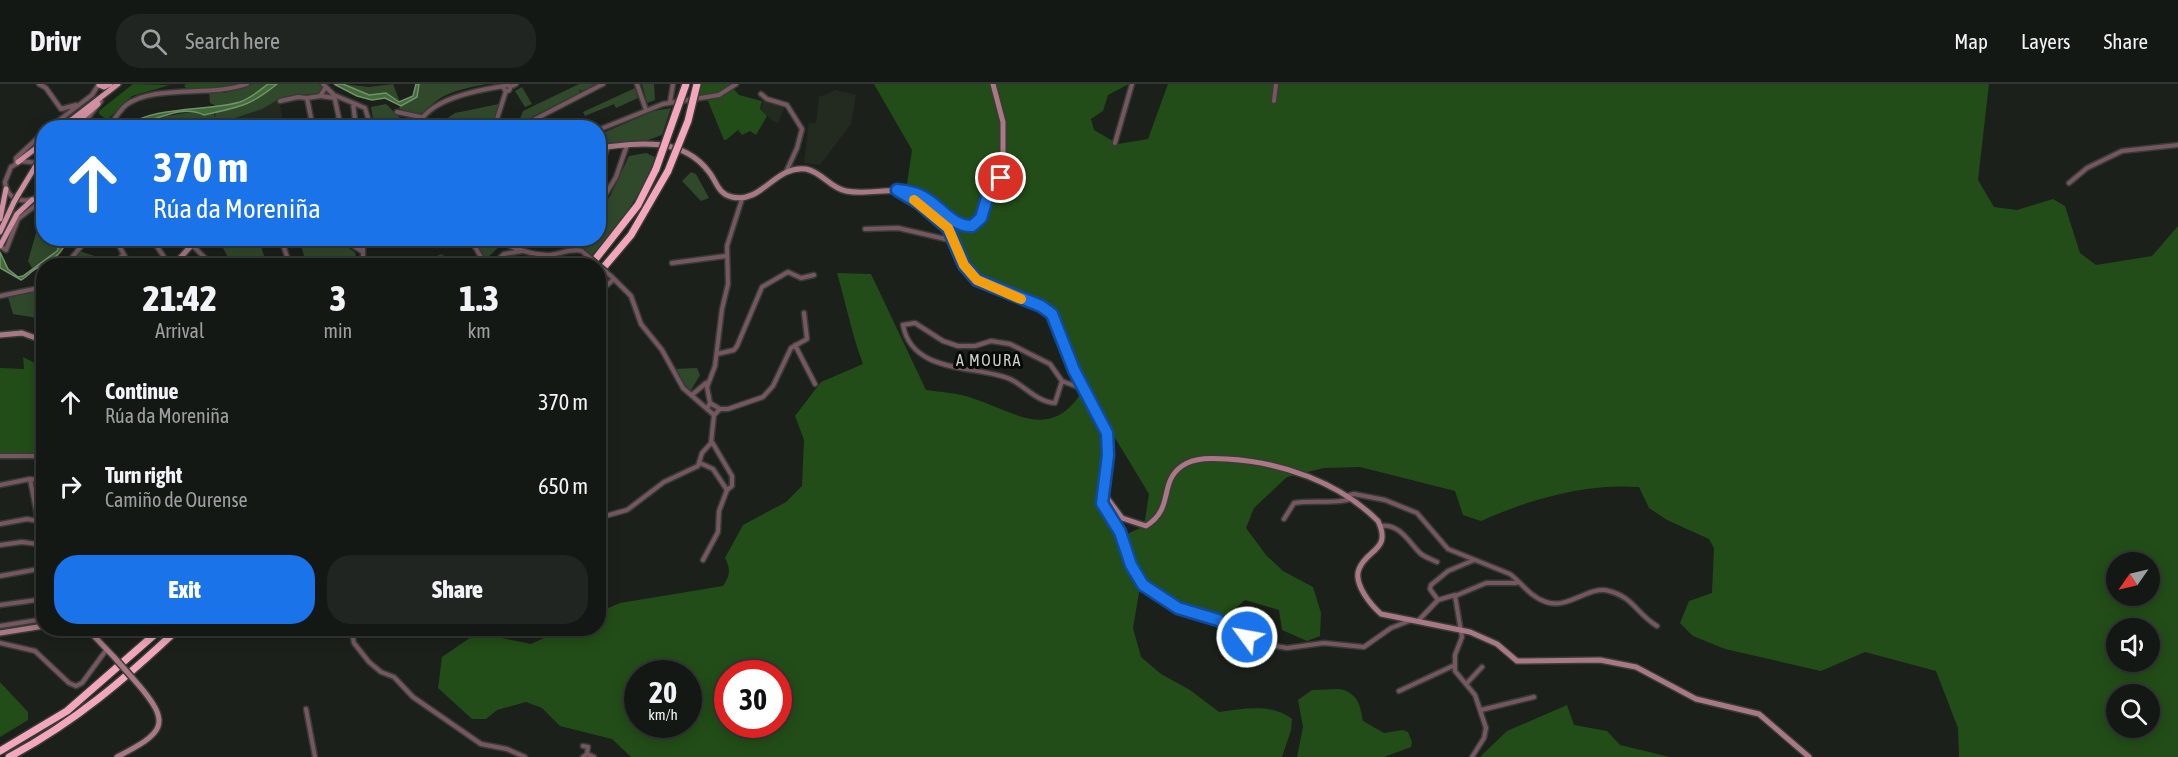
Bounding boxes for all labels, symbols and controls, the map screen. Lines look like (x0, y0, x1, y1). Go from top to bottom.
search box (116, 14, 536, 68)
text: Drivr (30, 25, 80, 57)
icon: search (137, 25, 170, 58)
text: Search here (185, 28, 280, 54)
text: Map (1954, 29, 1988, 53)
text: Layers (2021, 29, 2071, 53)
text: Share (2104, 29, 2148, 53)
text: 370 m (153, 143, 248, 191)
icon: ahead (54, 144, 132, 222)
pin (975, 152, 1026, 203)
icon: arrive (984, 161, 1017, 194)
text: Rúa da Moreniña (153, 193, 321, 224)
text: 21:42 (143, 277, 217, 319)
text: 3 (329, 277, 346, 319)
text: 1.3 (459, 277, 499, 319)
text: Arrival (155, 319, 204, 342)
text: min (324, 319, 352, 342)
text: km (468, 319, 491, 342)
district label: A MOURA (956, 351, 1022, 369)
text: Continue (105, 378, 179, 404)
icon: ahead (54, 386, 87, 419)
text: 370 m (538, 389, 588, 415)
text: Rúa da Moreniña (105, 404, 229, 427)
text: Turn right (105, 462, 182, 488)
icon: right (54, 470, 87, 503)
text: 650 m (538, 473, 588, 499)
text: Camiño de Ourense (105, 488, 248, 511)
north arrow (2106, 552, 2160, 606)
map controls (2106, 552, 2160, 738)
button: Exit (54, 555, 315, 624)
button: Share (327, 555, 588, 624)
position arrow (1215, 605, 1279, 669)
button: sound (2106, 618, 2160, 672)
speed limit sign: 30 (714, 660, 792, 738)
text: 20 (649, 675, 677, 709)
button: search (2106, 684, 2160, 738)
text: km/h (648, 706, 678, 723)

